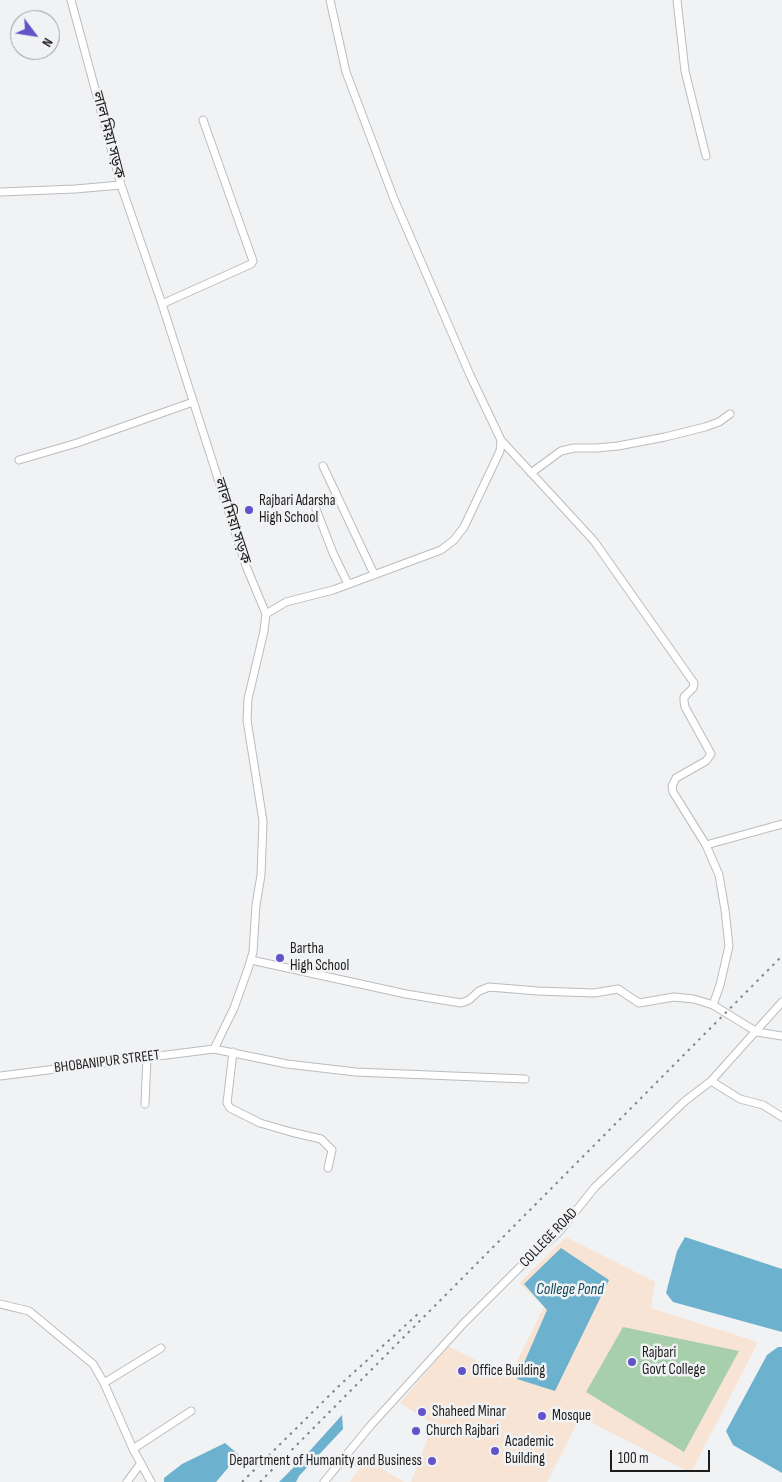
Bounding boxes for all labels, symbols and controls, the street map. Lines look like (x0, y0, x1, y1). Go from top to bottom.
north arrow (10, 10, 60, 60)
text: N (38, 35, 57, 50)
street label: লাল মিয়া সড়ক (88, 90, 128, 180)
street label: লাল মিয়া সড়ক (210, 476, 254, 566)
place label: Rajbari Adarsha High School (259, 492, 336, 527)
marker: Rajbari Adarsha High School (243, 504, 255, 516)
place label: Bartha High School (290, 940, 349, 975)
marker: Bartha High School (274, 952, 286, 964)
street label: BHOBANIPUR STREET (53, 1047, 161, 1077)
street label: COLLEGE ROAD (516, 1205, 582, 1271)
water label: College Pond (536, 1280, 604, 1300)
place label: Rajbari Govt College (642, 1344, 705, 1379)
marker: Rajbari Govt College (626, 1356, 638, 1368)
place label: Office Building (472, 1362, 545, 1380)
marker: Office Building (456, 1365, 468, 1377)
place label: Shaheed Minar (432, 1403, 506, 1421)
marker: Shaheed Minar (416, 1406, 428, 1418)
place label: Mosque (552, 1407, 591, 1425)
marker: Mosque (536, 1410, 548, 1422)
place label: Church Rajbari (426, 1422, 499, 1440)
marker: Church Rajbari (410, 1425, 422, 1437)
place label: Academic Building (505, 1433, 554, 1468)
scale bar (612, 1440, 712, 1472)
marker: Academic Building (489, 1445, 501, 1457)
text: 100 m (618, 1449, 649, 1468)
place label: Department of Humanity and Business (229, 1452, 422, 1470)
marker: Department of Humanity and Business (426, 1455, 438, 1467)

